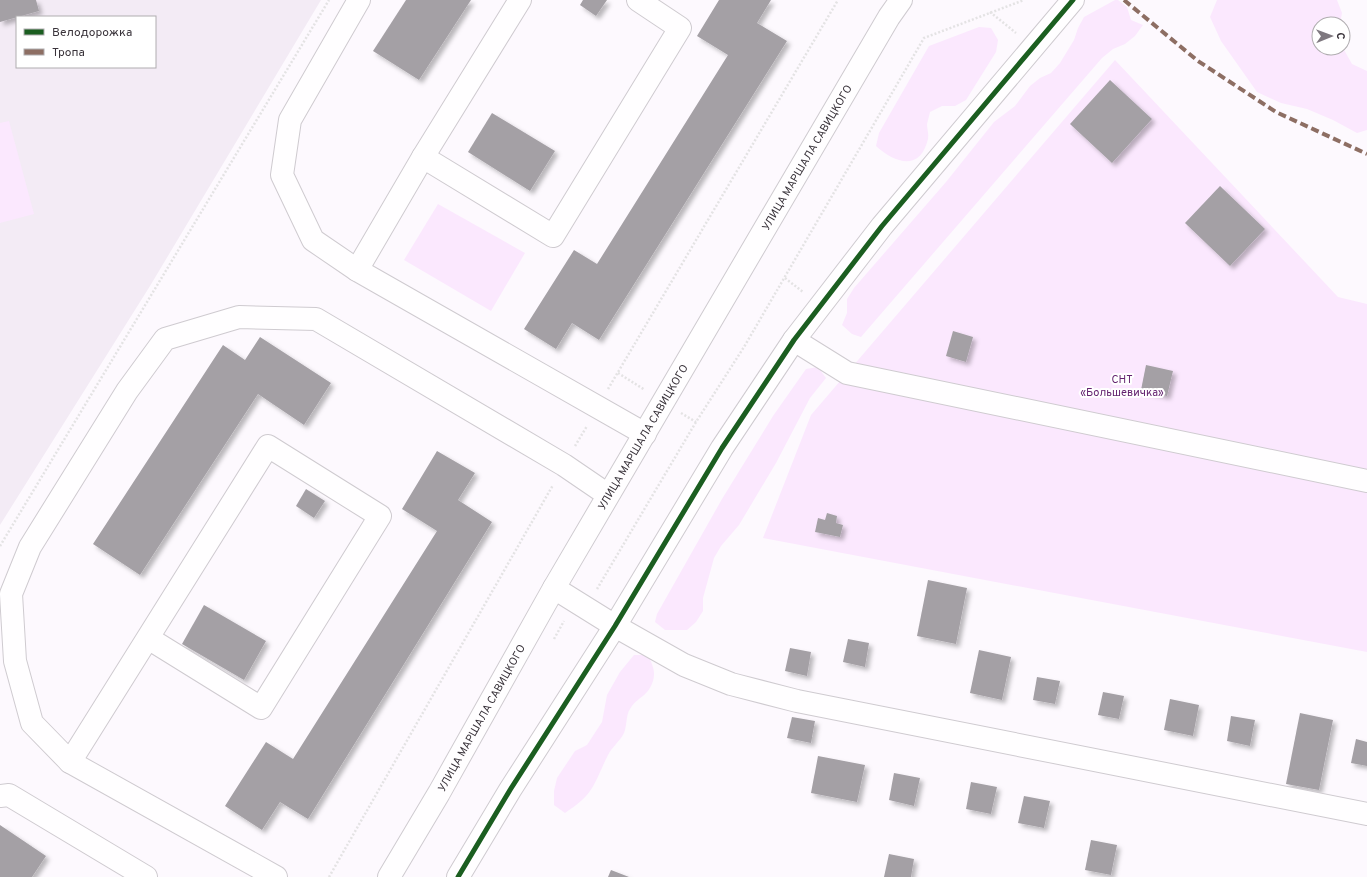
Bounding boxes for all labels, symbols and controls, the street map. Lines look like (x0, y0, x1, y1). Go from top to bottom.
legend (16, 16, 156, 68)
north arrow (1311, 16, 1351, 56)
text: Велодорожка (52, 25, 132, 41)
text: С (1333, 32, 1347, 39)
text: Тропа (52, 45, 85, 61)
street label: УЛИЦА МАРШАЛА САВИЦКОГО (759, 83, 856, 233)
street label: УЛИЦА МАРШАЛА САВИЦКОГО (595, 362, 692, 513)
park label: СНТ «Большевичка» (1080, 373, 1164, 400)
street label: УЛИЦА МАРШАЛА САВИЦКОГО (435, 642, 529, 794)

